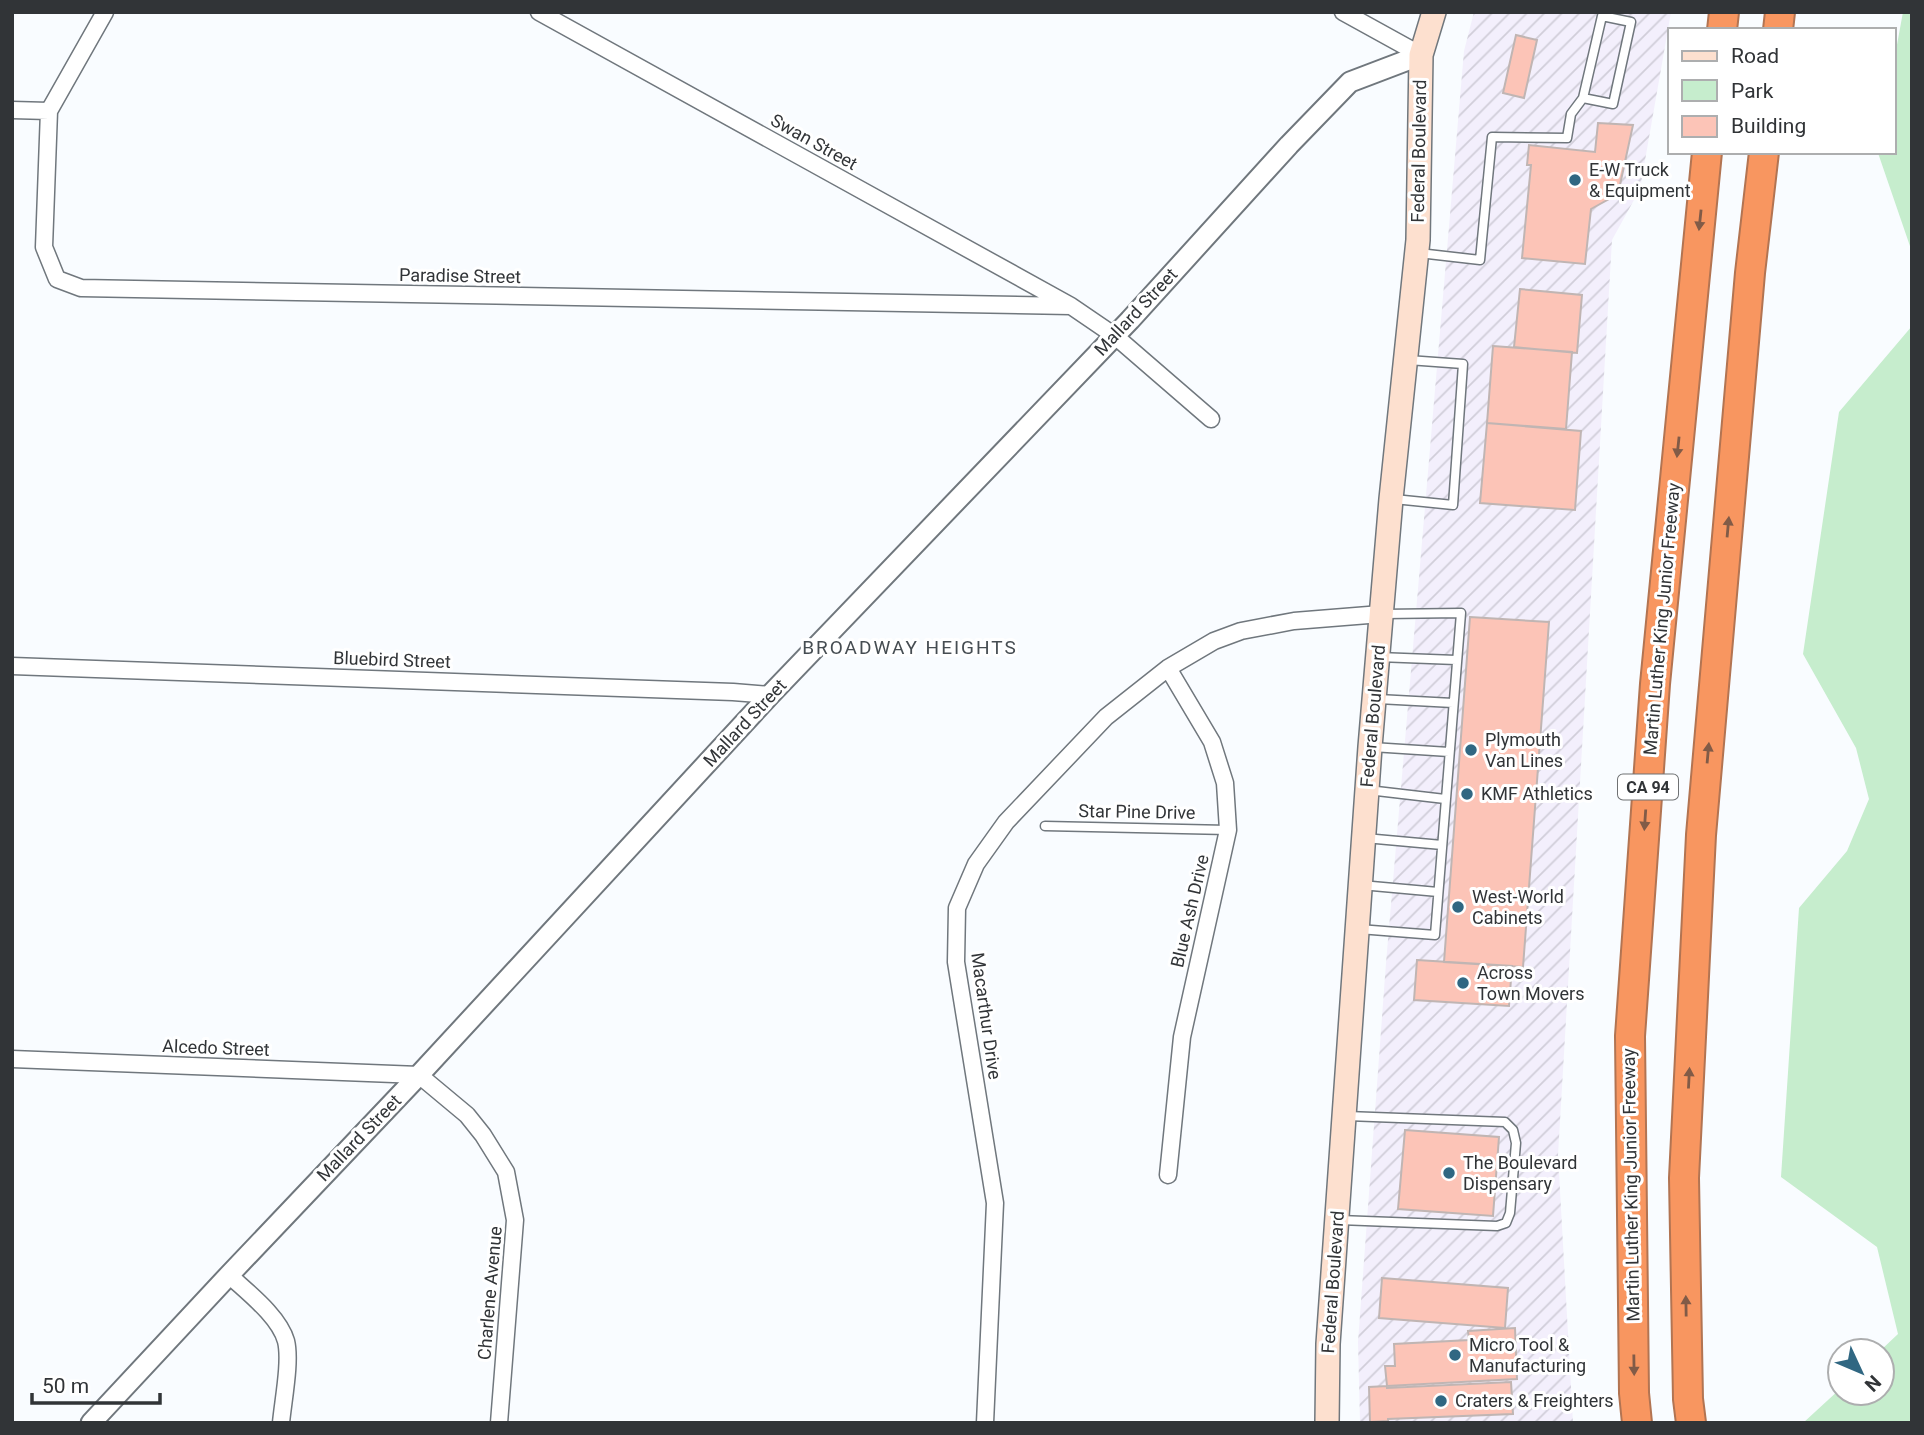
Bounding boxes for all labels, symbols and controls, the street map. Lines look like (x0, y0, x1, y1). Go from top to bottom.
legend (1668, 28, 1896, 154)
text: Road (1731, 44, 1779, 68)
street label: Federal Boulevard (1407, 79, 1430, 223)
text: Park (1731, 79, 1774, 103)
street label: Swan Street (767, 109, 861, 174)
text: Building (1731, 114, 1806, 138)
place label: E-W Truck & Equipment (1589, 159, 1691, 201)
marker: E-W Truck & Equipment (1567, 172, 1583, 188)
one-way arrow (1694, 209, 1705, 231)
street label: Mallard Street (1090, 263, 1182, 360)
street label: Paradise Street (399, 264, 521, 287)
one-way arrow (1672, 436, 1683, 458)
street label: Martin Luther King Junior Freeway (1639, 481, 1684, 756)
one-way arrow (1723, 516, 1734, 538)
district label: BROADWAY HEIGHTS (802, 636, 1018, 659)
street label: Federal Boulevard (1356, 644, 1389, 788)
street label: Bluebird Street (333, 647, 451, 672)
street label: Mallard Street (699, 674, 791, 771)
place label: Plymouth Van Lines (1485, 729, 1563, 771)
marker: Plymouth Van Lines (1463, 742, 1479, 758)
one-way arrow (1703, 742, 1714, 764)
road number: CA 94 (1618, 774, 1678, 800)
place label: KMF Athletics (1481, 783, 1593, 804)
marker: KMF Athletics (1459, 786, 1475, 802)
street label: Star Pine Drive (1078, 800, 1196, 823)
one-way arrow (1640, 809, 1651, 831)
street label: Blue Ash Drive (1166, 852, 1213, 969)
place label: West-World Cabinets (1472, 886, 1564, 928)
marker: West-World Cabinets (1450, 899, 1466, 915)
street label: Macarthur Drive (967, 951, 1006, 1081)
place label: Across Town Movers (1477, 962, 1584, 1004)
marker: Across Town Movers (1455, 975, 1471, 991)
street label: Alcedo Street (162, 1035, 270, 1060)
street label: Martin Luther King Junior Freeway (1618, 1048, 1643, 1322)
one-way arrow (1684, 1067, 1695, 1089)
street label: Mallard Street (312, 1090, 405, 1185)
place label: The Boulevard Dispensary (1463, 1152, 1577, 1194)
marker: The Boulevard Dispensary (1441, 1165, 1457, 1181)
street label: Federal Boulevard (1317, 1210, 1348, 1354)
street label: Charlene Avenue (473, 1225, 506, 1361)
one-way arrow (1681, 1294, 1692, 1316)
place label: Micro Tool & Manufacturing (1469, 1334, 1586, 1376)
north arrow (1826, 1337, 1896, 1407)
marker: Micro Tool & Manufacturing (1447, 1347, 1463, 1363)
one-way arrow (1628, 1354, 1639, 1376)
scale bar (32, 1362, 159, 1406)
text: N (1860, 1371, 1886, 1396)
text: 50 m (42, 1374, 89, 1398)
place label: Craters & Freighters (1455, 1390, 1614, 1411)
marker: Craters & Freighters (1433, 1393, 1449, 1409)

